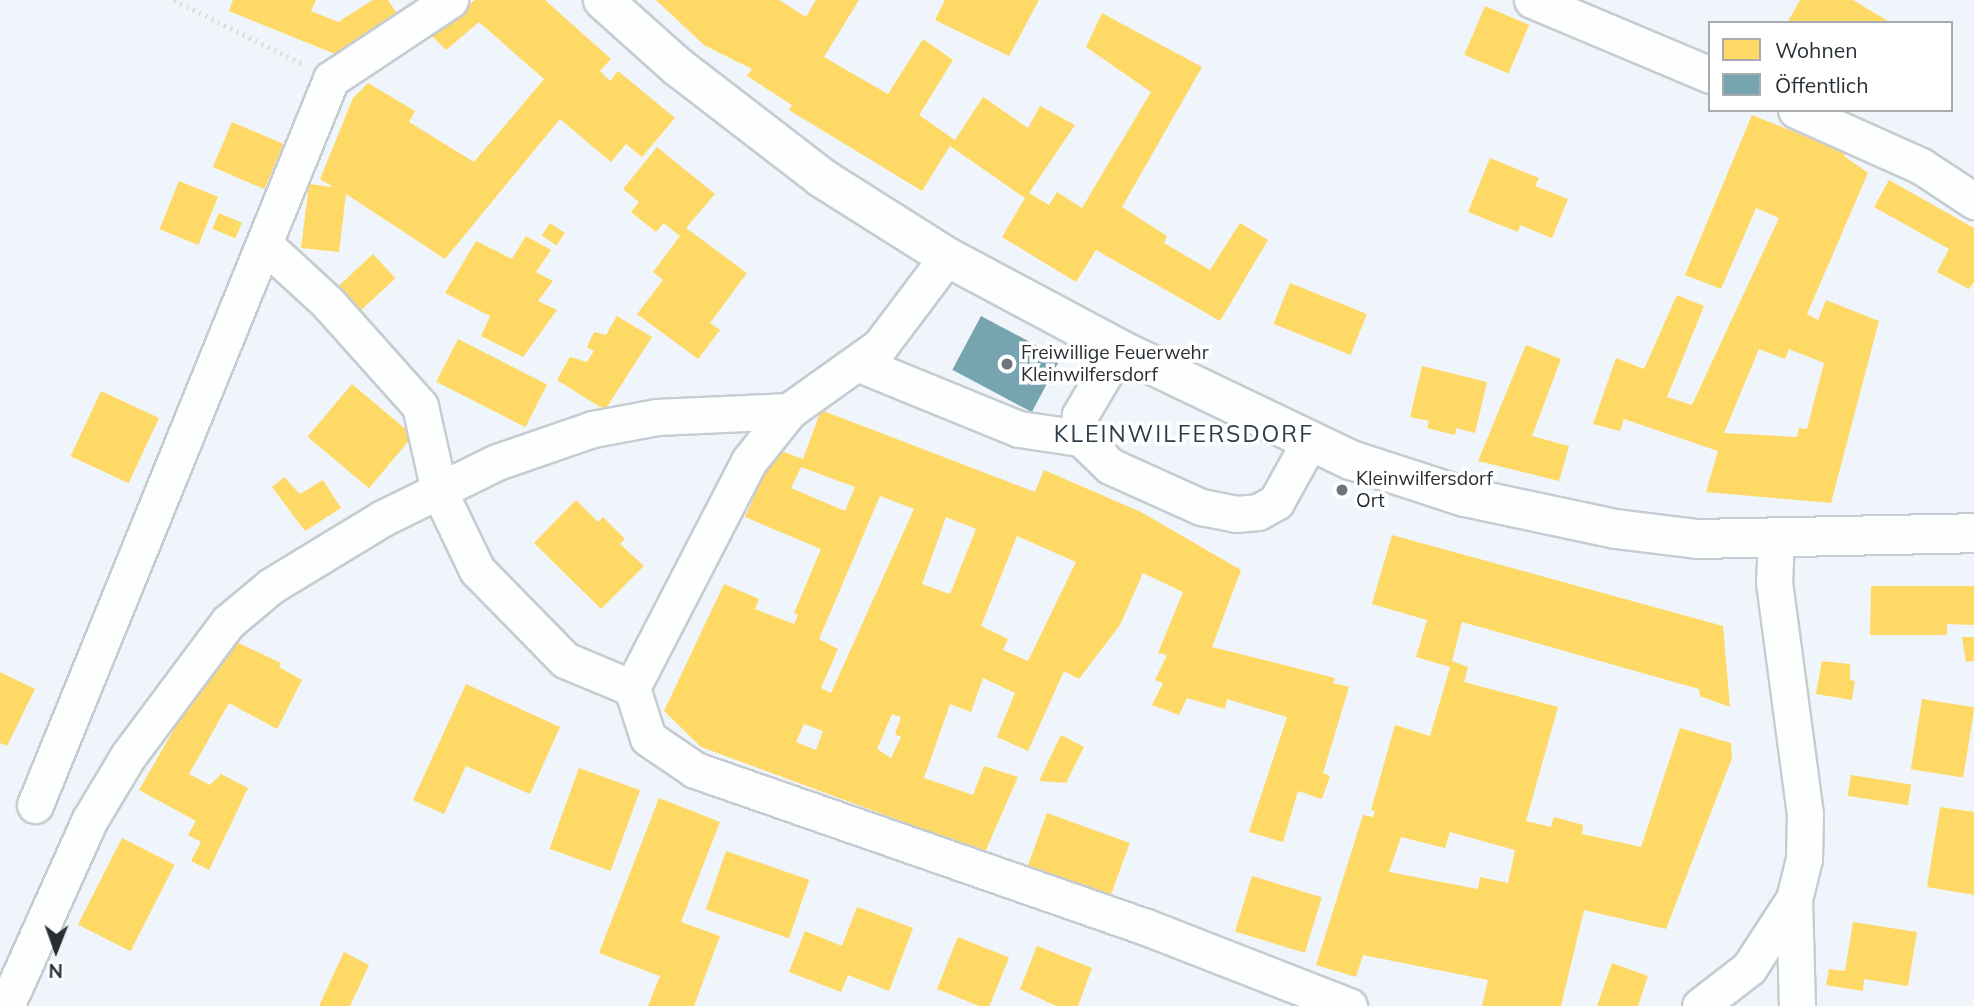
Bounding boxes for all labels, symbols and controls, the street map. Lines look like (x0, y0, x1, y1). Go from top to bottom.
legend (1708, 21, 1953, 112)
text: Wohnen (1775, 37, 1857, 63)
text: Öffentlich (1775, 72, 1869, 98)
place label: Freiwillige Feuerwehr Kleinwilfersdorf (1021, 342, 1209, 386)
marker: Freiwillige Feuerwehr Kleinwilfersdorf (999, 356, 1015, 372)
district label: KLEINWILFERSDORF (1056, 420, 1312, 448)
place label: Kleinwilfersdorf Ort (1356, 468, 1493, 512)
marker: Kleinwilfersdorf Ort (1334, 482, 1350, 498)
north arrow (21, 915, 91, 985)
text: N (48, 959, 63, 983)

